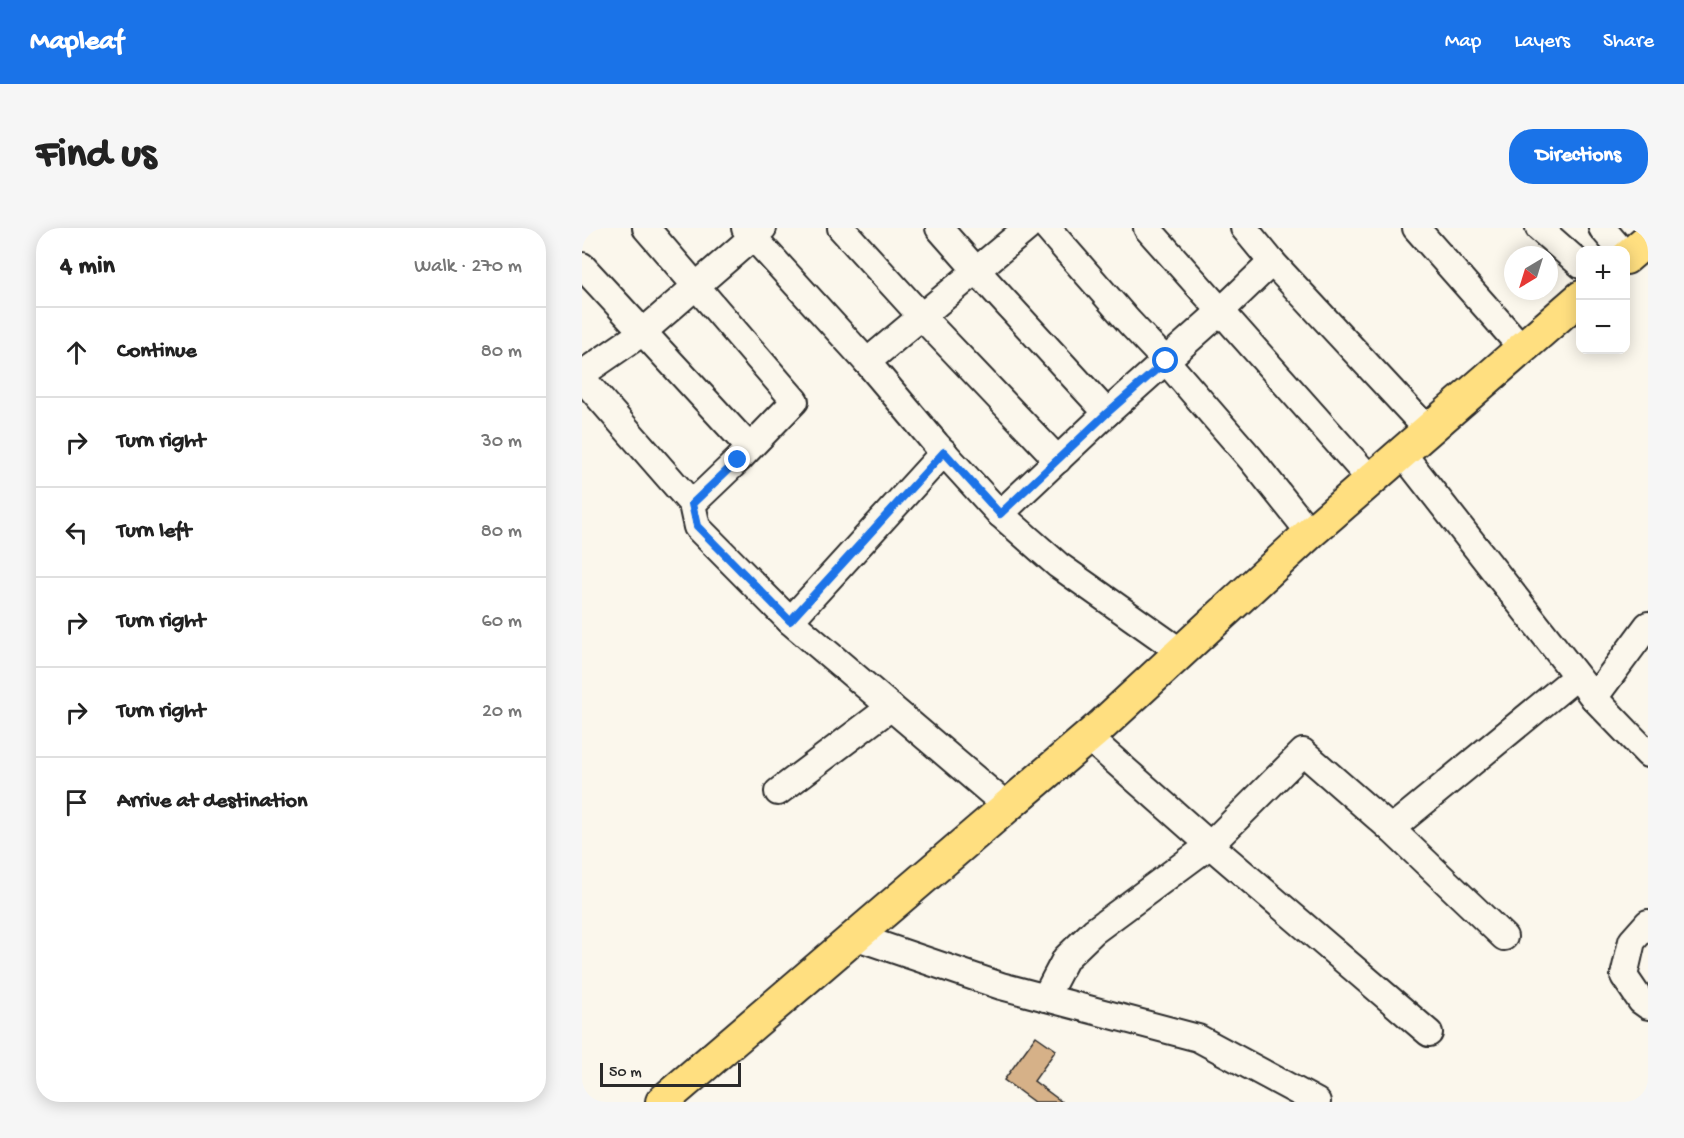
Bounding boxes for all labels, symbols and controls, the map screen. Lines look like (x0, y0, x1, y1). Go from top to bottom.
text: Mapleaf (30, 26, 124, 59)
text: Map (1445, 30, 1481, 55)
text: Layers (1514, 30, 1570, 55)
text: Share (1603, 30, 1654, 55)
button: Directions (1509, 129, 1648, 184)
text: Find us (36, 132, 156, 181)
north arrow (1504, 246, 1558, 300)
map controls (1576, 246, 1630, 354)
button: + (1576, 246, 1630, 300)
text: 4 min (60, 252, 115, 283)
text: Walk · 270 m (414, 256, 522, 279)
button: − (1576, 300, 1630, 354)
icon: ahead (60, 336, 93, 369)
text: Continue (117, 339, 197, 365)
text: 80 m (481, 341, 522, 364)
route start (1152, 347, 1178, 373)
icon: right (60, 426, 93, 459)
text: Turn right (117, 429, 205, 455)
text: 30 m (481, 431, 522, 454)
route end (724, 446, 750, 472)
icon: left (60, 516, 93, 549)
text: Turn left (117, 519, 191, 545)
text: 80 m (481, 521, 522, 544)
icon: right (60, 606, 93, 639)
text: Turn right (117, 609, 205, 635)
text: 60 m (482, 611, 522, 634)
icon: right (60, 696, 93, 729)
text: Turn right (117, 699, 205, 725)
text: 20 m (482, 701, 522, 724)
icon: arrive (60, 786, 93, 819)
text: Arrive at destination (117, 789, 307, 815)
scale bar (600, 1060, 741, 1088)
text: 50 m (609, 1064, 642, 1083)

